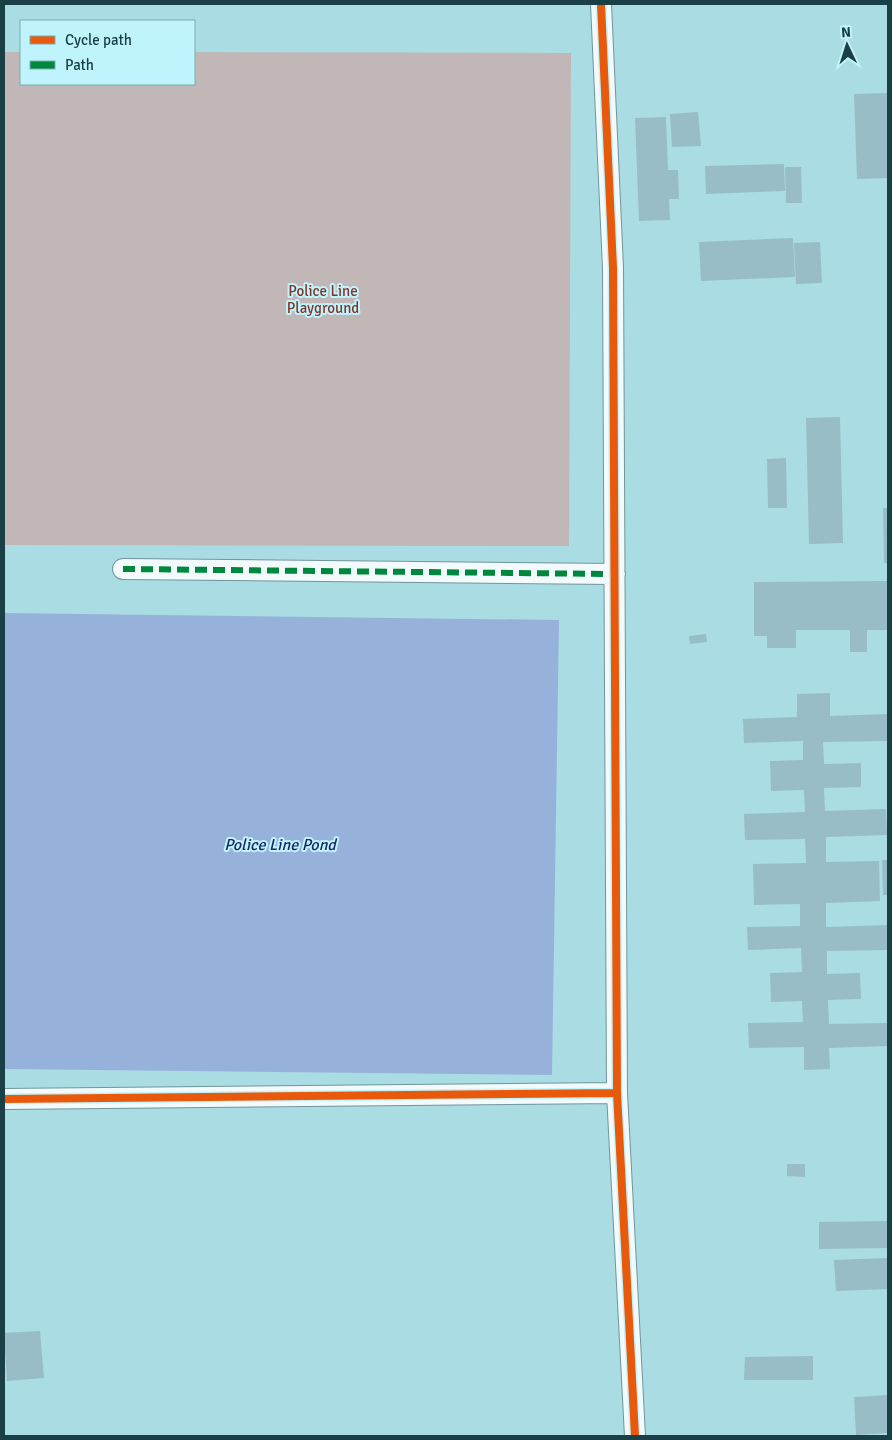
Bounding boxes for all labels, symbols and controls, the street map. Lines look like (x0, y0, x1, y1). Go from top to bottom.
legend (20, 20, 195, 85)
north arrow (822, 20, 872, 70)
text: N (841, 24, 852, 41)
text: Cycle path (65, 31, 132, 49)
text: Path (65, 56, 94, 74)
park label: Police Line Playground (287, 282, 359, 317)
water label: Police Line Pond (224, 835, 338, 855)

